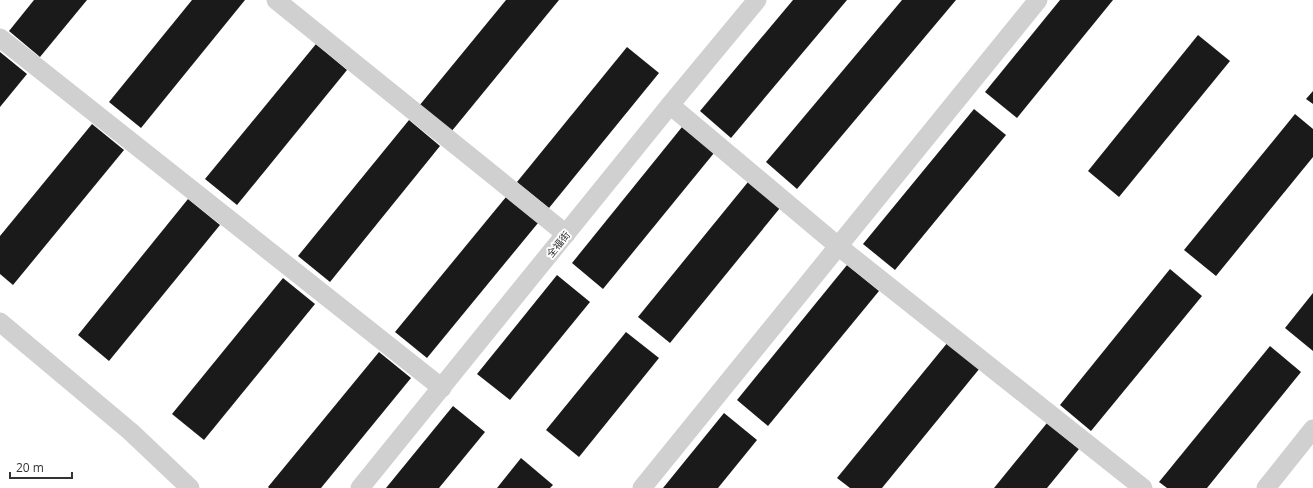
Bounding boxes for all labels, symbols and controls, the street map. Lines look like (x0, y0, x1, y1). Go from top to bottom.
street label: 全福街 (543, 228, 573, 260)
scale bar (10, 454, 72, 480)
text: 20 m (16, 459, 44, 476)

